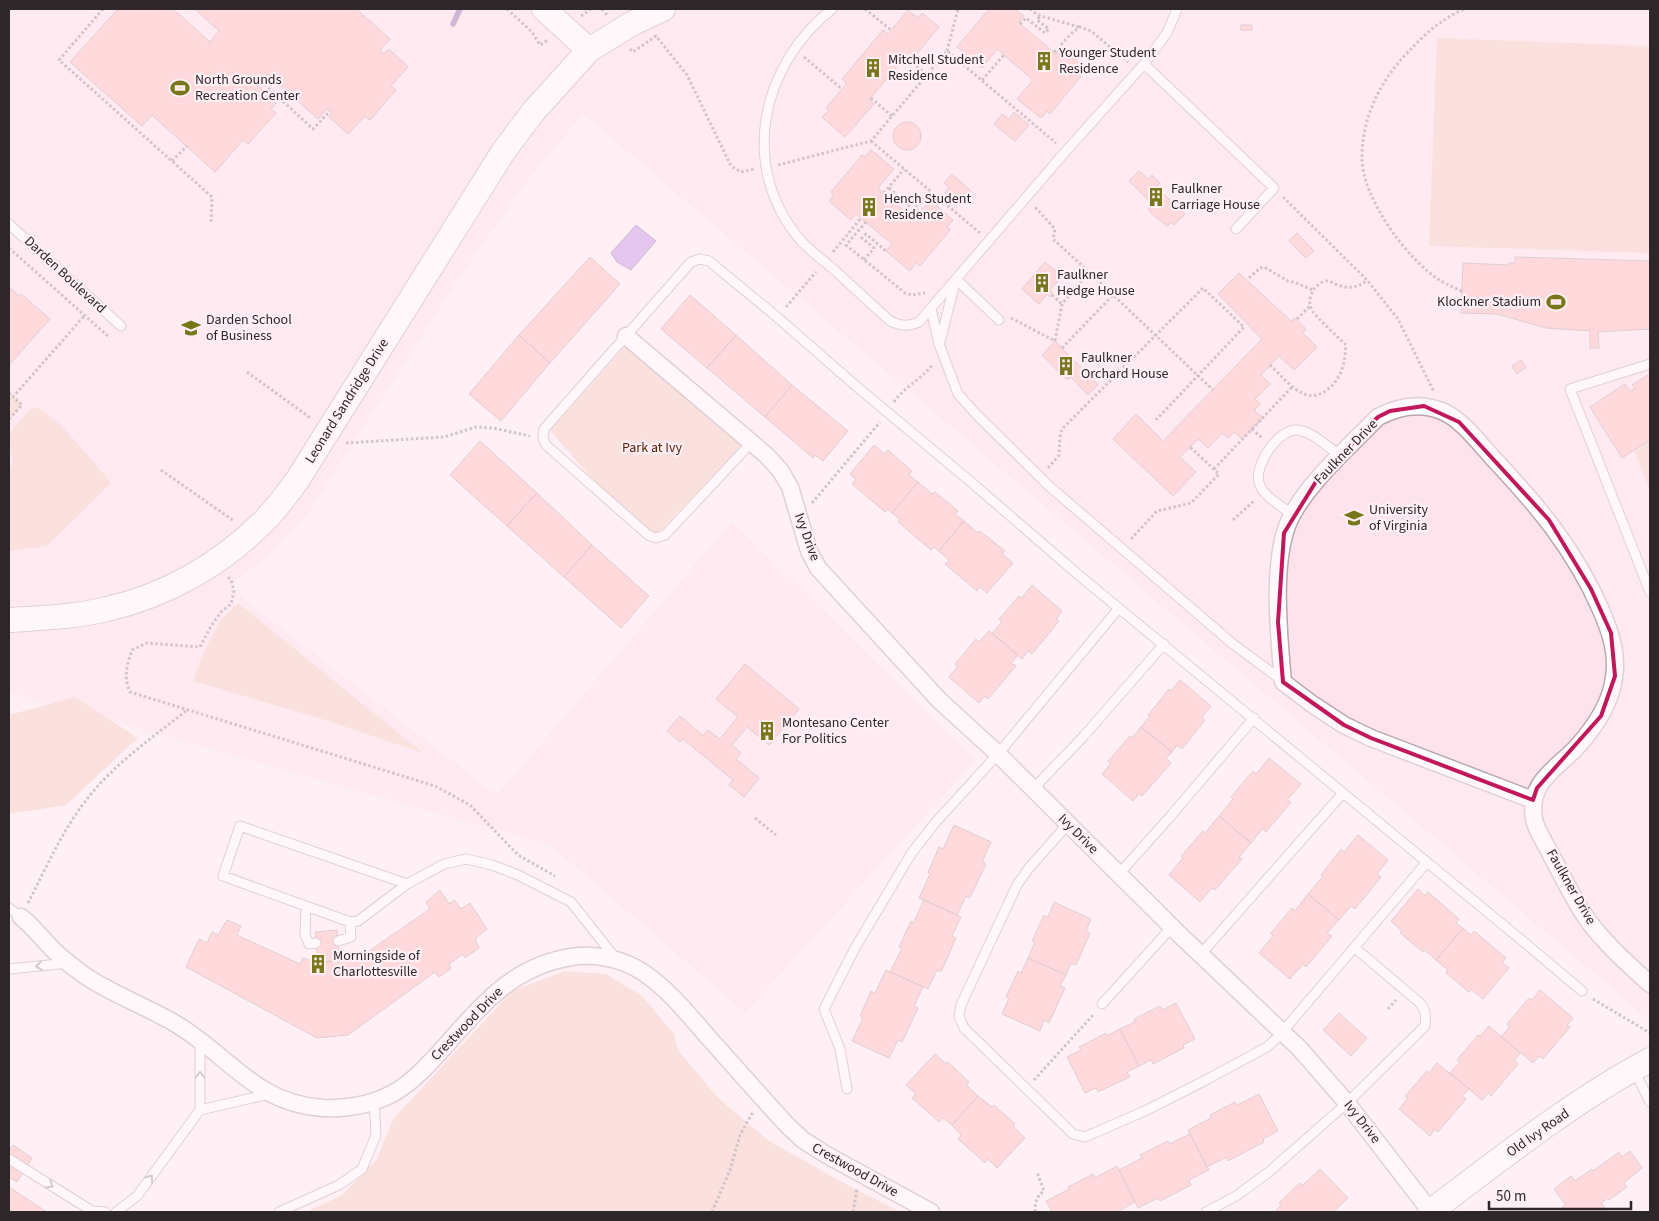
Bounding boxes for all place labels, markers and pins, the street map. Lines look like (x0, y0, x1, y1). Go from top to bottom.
place label: Younger Student Residence (1058, 43, 1156, 79)
place label: Mitchell Student Residence (888, 50, 984, 86)
building icon: Younger Student Residence (1033, 50, 1055, 72)
building icon: Mitchell Student Residence (862, 57, 884, 79)
place label: North Grounds Recreation Center (195, 70, 300, 106)
sports icon: North Grounds Recreation Center (169, 77, 191, 99)
place label: Faulkner Carriage House (1171, 179, 1260, 215)
building icon: Faulkner Carriage House (1145, 186, 1167, 208)
place label: Hench Student Residence (884, 189, 971, 225)
building icon: Hench Student Residence (858, 196, 880, 218)
place label: Faulkner Hedge House (1057, 265, 1135, 301)
building icon: Faulkner Hedge House (1031, 272, 1053, 294)
sports icon: Klockner Stadium (1545, 291, 1567, 313)
place label: Klockner Stadium (1437, 292, 1541, 312)
place label: Darden School of Business (206, 310, 292, 346)
school or university icon: Darden School of Business (180, 317, 202, 339)
place label: Faulkner Orchard House (1081, 348, 1169, 384)
building icon: Faulkner Orchard House (1055, 355, 1077, 377)
place label: University of Virginia (1369, 500, 1428, 536)
school or university icon: University of Virginia (1343, 507, 1365, 529)
place label: Montesano Center For Politics (782, 713, 889, 749)
building icon: Montesano Center For Politics (756, 720, 778, 742)
place label: Morningside of Charlottesville (333, 946, 421, 982)
building icon: Morningside of Charlottesville (307, 953, 329, 975)

